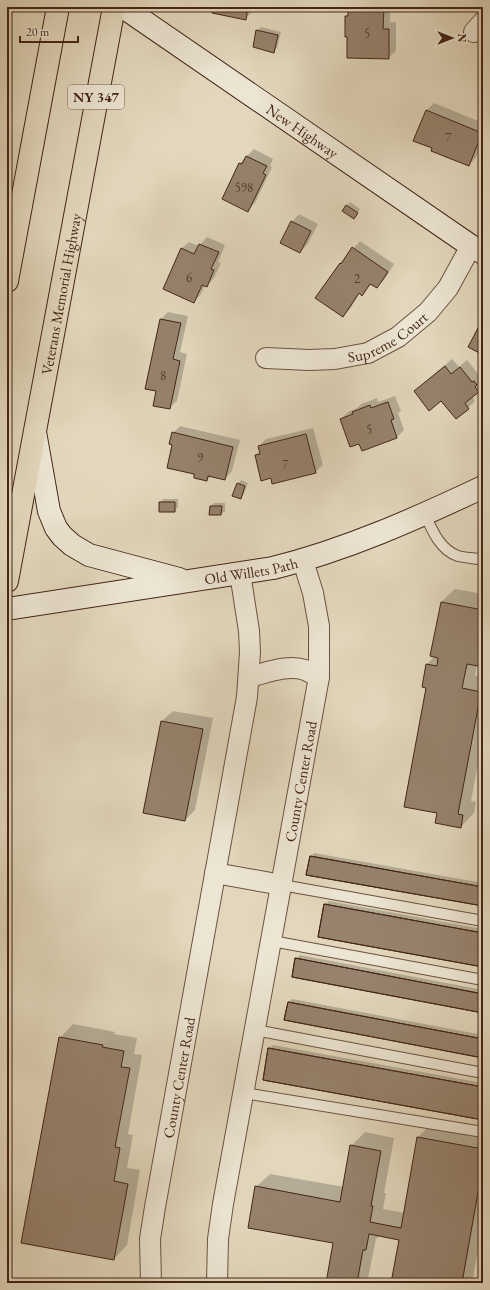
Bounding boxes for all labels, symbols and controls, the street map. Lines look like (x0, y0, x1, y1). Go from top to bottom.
scale bar (20, 18, 78, 44)
north arrow (432, 18, 472, 58)
text: 20 m (26, 24, 50, 40)
house number: 5 (364, 25, 370, 42)
text: N (455, 34, 469, 43)
road number: NY 347 (68, 85, 124, 109)
street label: New Highway (263, 99, 343, 162)
house number: 7 (445, 129, 452, 146)
house number: 598 (235, 179, 253, 196)
street label: Veterans Memorial Highway (36, 211, 85, 376)
house number: 6 (186, 269, 192, 286)
house number: 2 (354, 270, 361, 287)
street label: Supreme Court (346, 307, 431, 366)
house number: 8 (160, 367, 166, 384)
house number: 5 (366, 421, 372, 438)
house number: 9 (197, 449, 204, 466)
house number: 7 (282, 456, 289, 473)
street label: Old Willets Path (203, 552, 300, 588)
street label: County Center Road (280, 719, 320, 843)
street label: County Center Road (158, 1015, 199, 1140)

